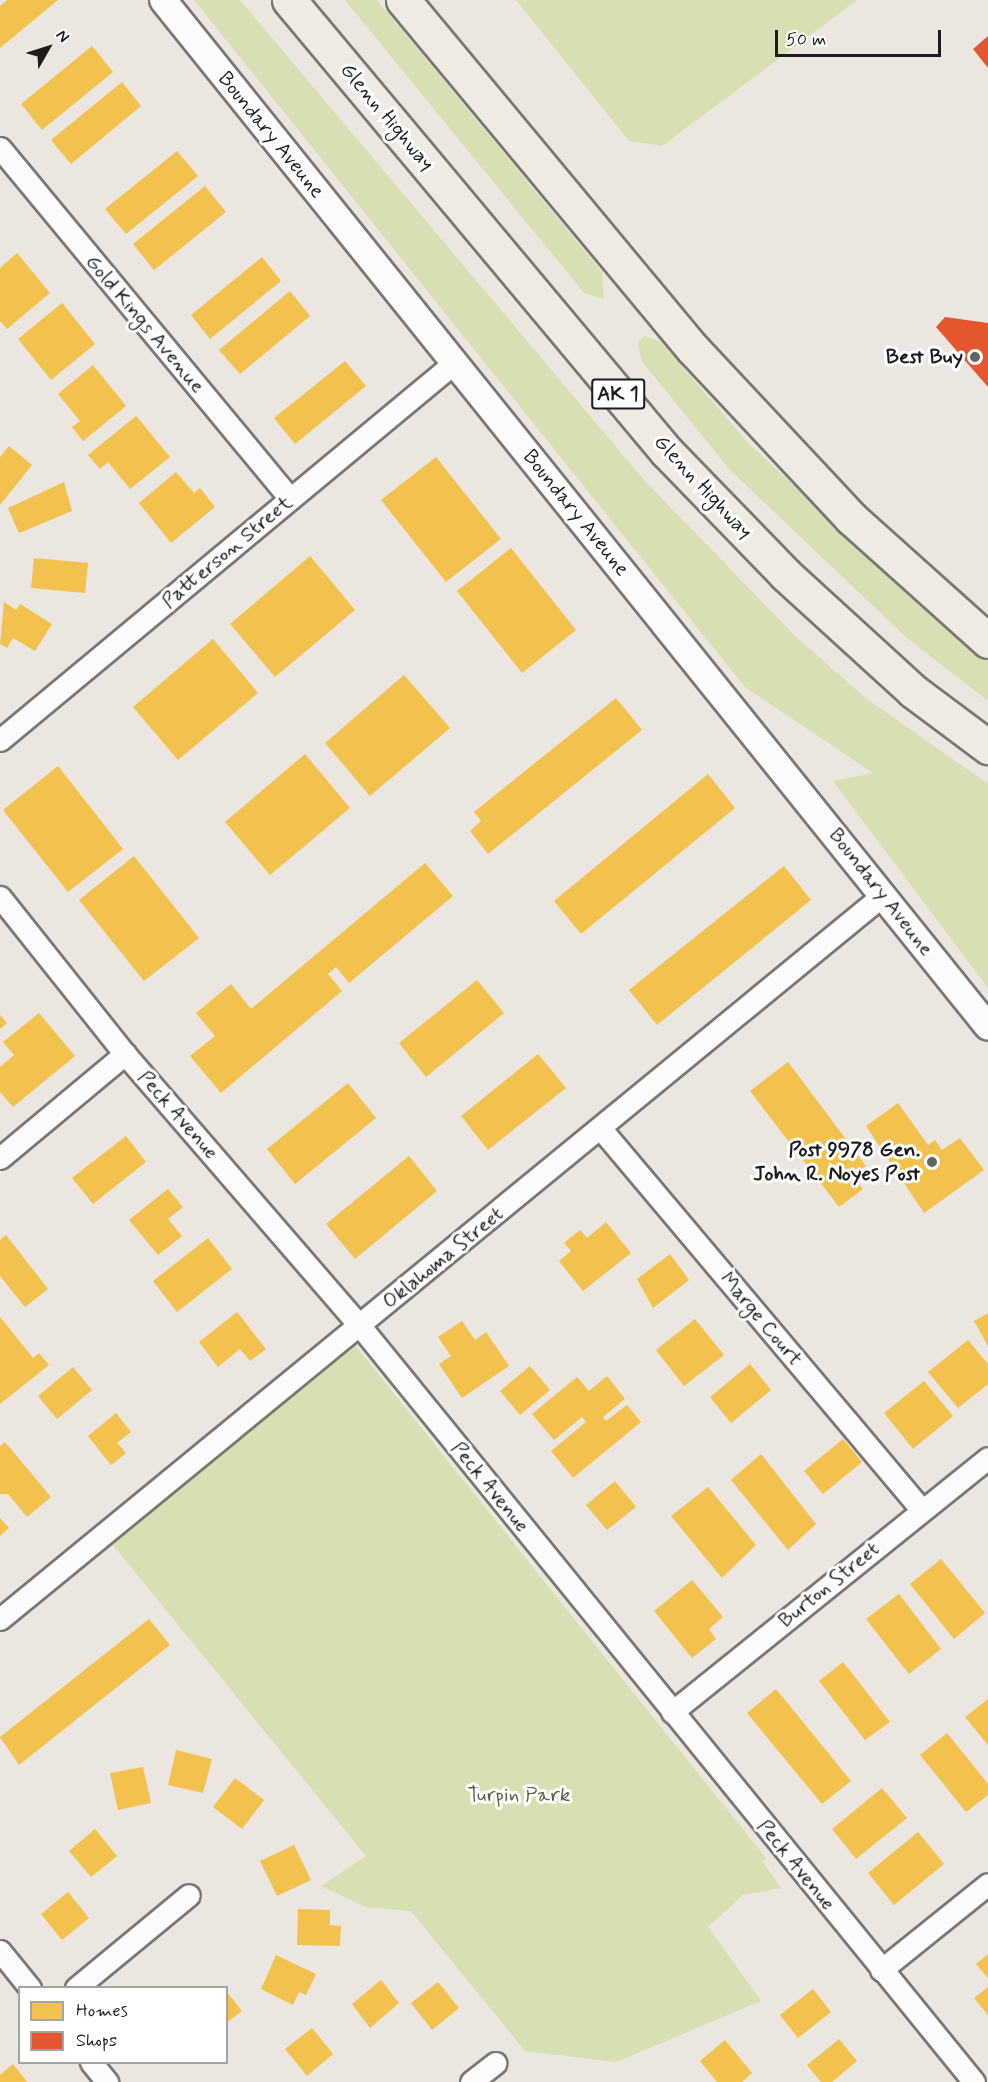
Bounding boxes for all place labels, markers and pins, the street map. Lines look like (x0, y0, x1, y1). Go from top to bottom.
place label: Best Buy (886, 344, 963, 370)
marker: Best Buy (968, 350, 982, 364)
place label: Post 9978 Gen. John R. Noyes Post (755, 1137, 920, 1187)
marker: Post 9978 Gen. John R. Noyes Post (925, 1155, 939, 1169)

